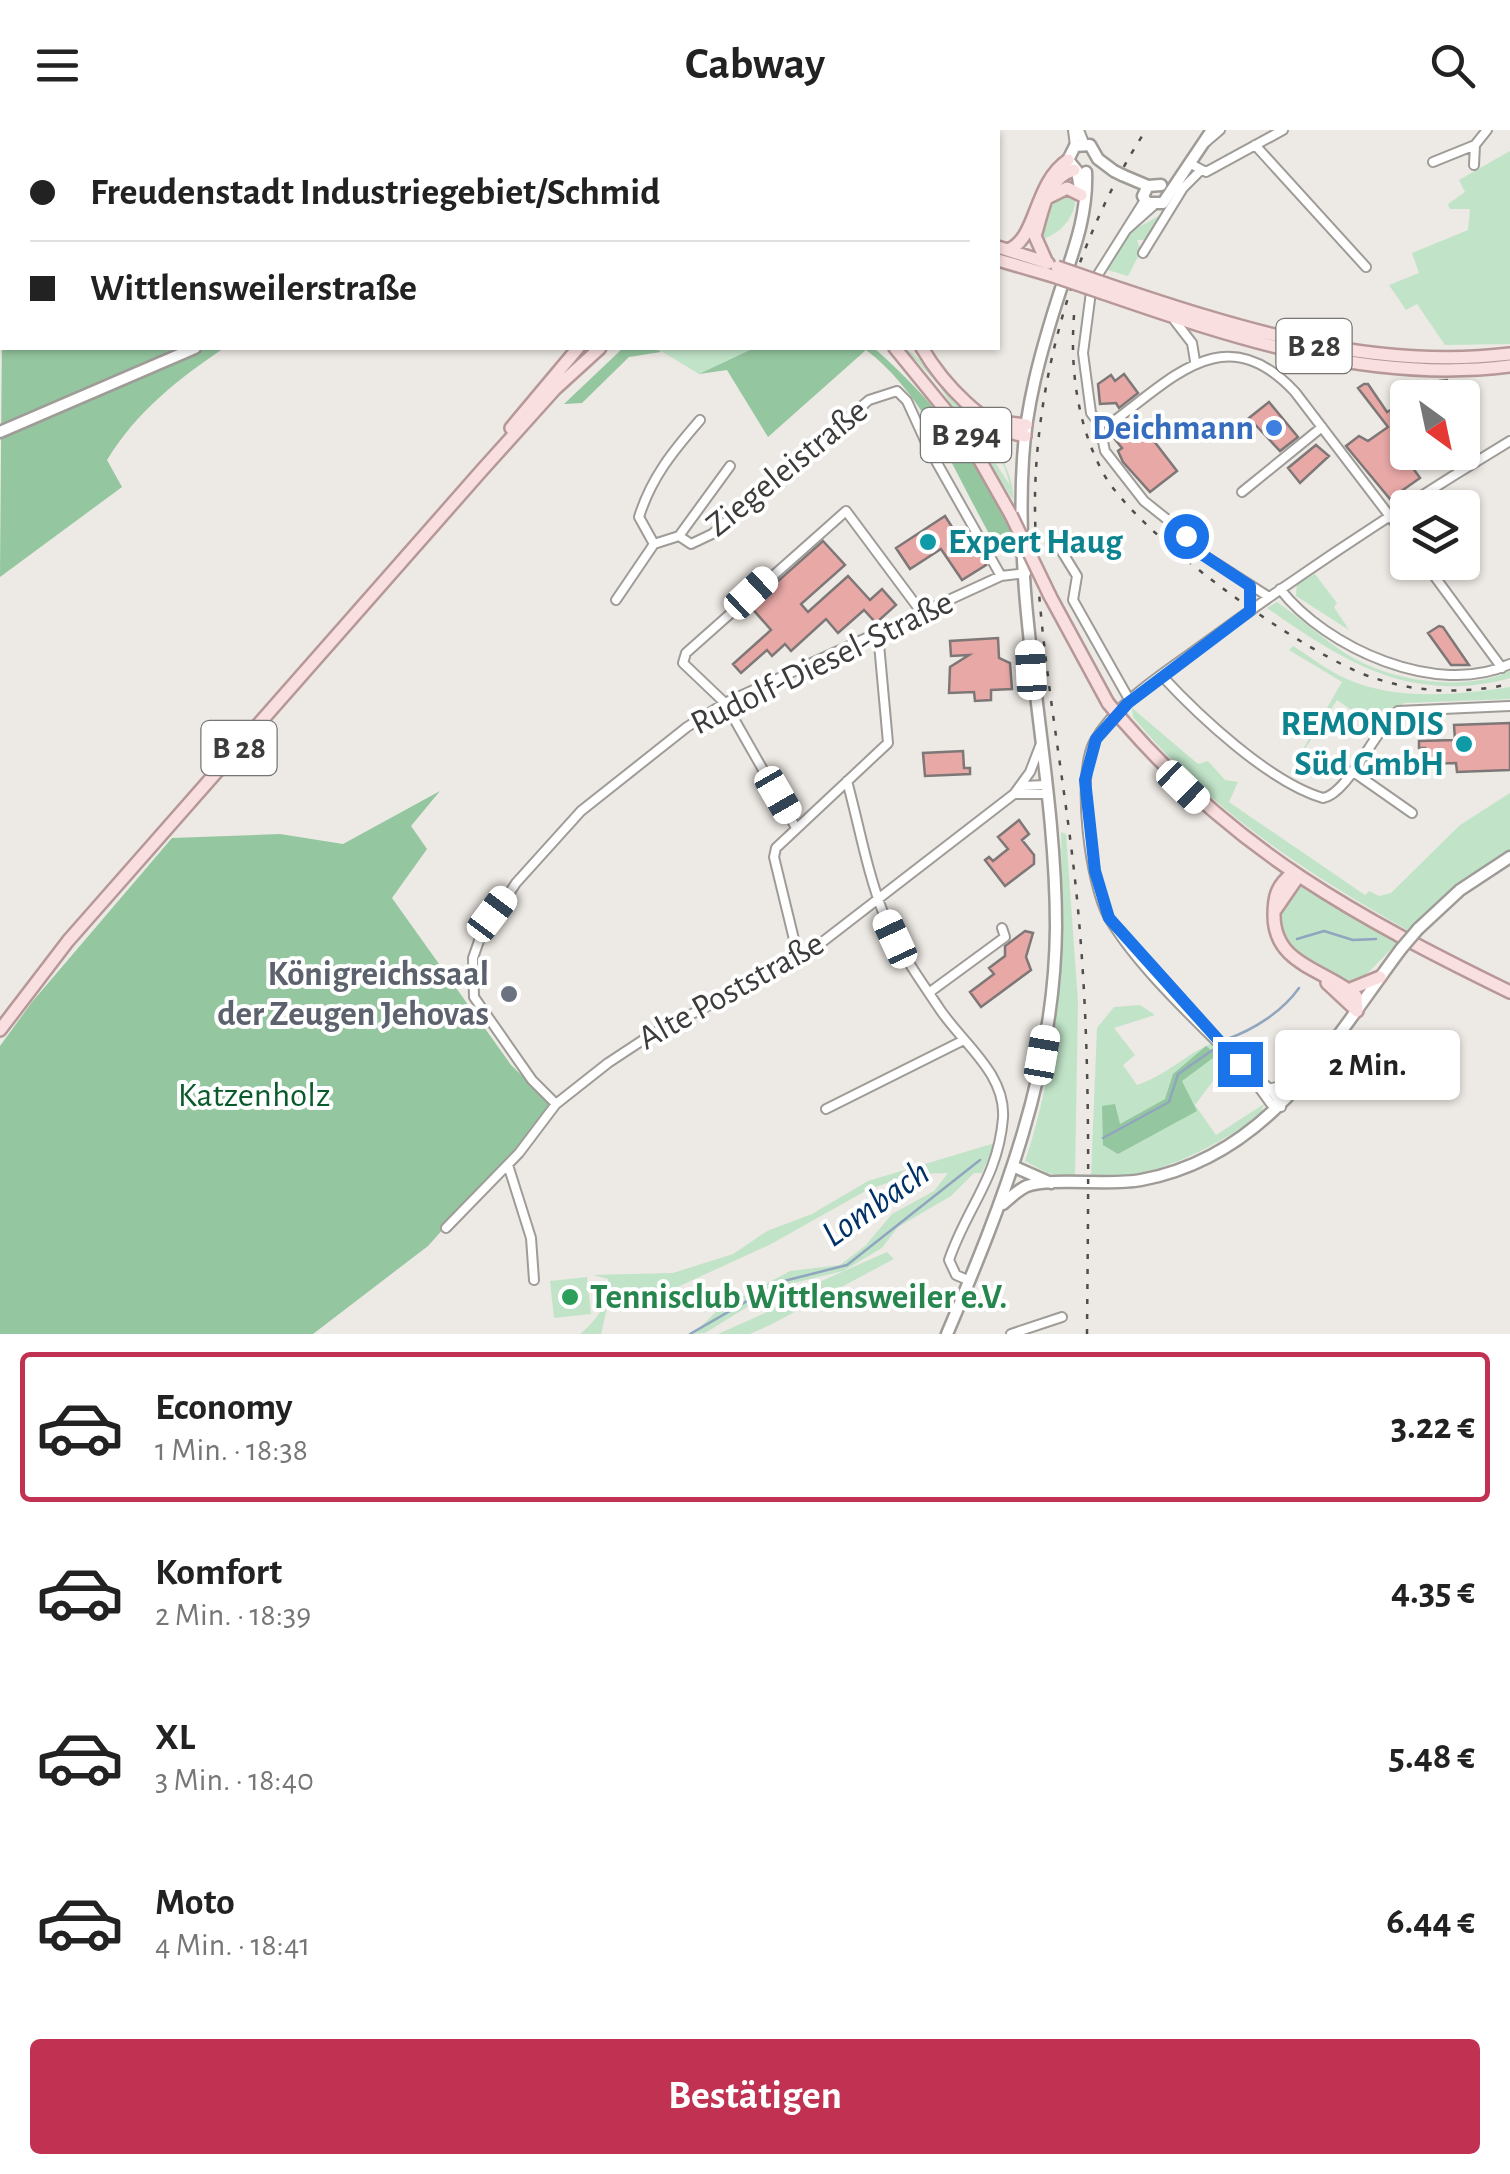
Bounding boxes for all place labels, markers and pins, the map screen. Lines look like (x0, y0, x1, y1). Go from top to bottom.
place label: Deichmann (1092, 411, 1254, 446)
marker: Deichmann (1263, 417, 1285, 439)
place label: Expert Haug (948, 525, 1123, 560)
marker: Expert Haug (917, 531, 939, 553)
place label: REMONDIS Süd GmbH (1280, 707, 1444, 782)
marker: REMONDIS Süd GmbH (1453, 733, 1475, 755)
place label: Königreichssaal der Zeugen Jehovas (217, 957, 489, 1032)
marker: Königreichssaal der Zeugen Jehovas (498, 983, 520, 1005)
place label: Tennisclub Wittlensweiler e.V. (590, 1280, 1007, 1315)
marker: Tennisclub Wittlensweiler e.V. (559, 1286, 581, 1308)

